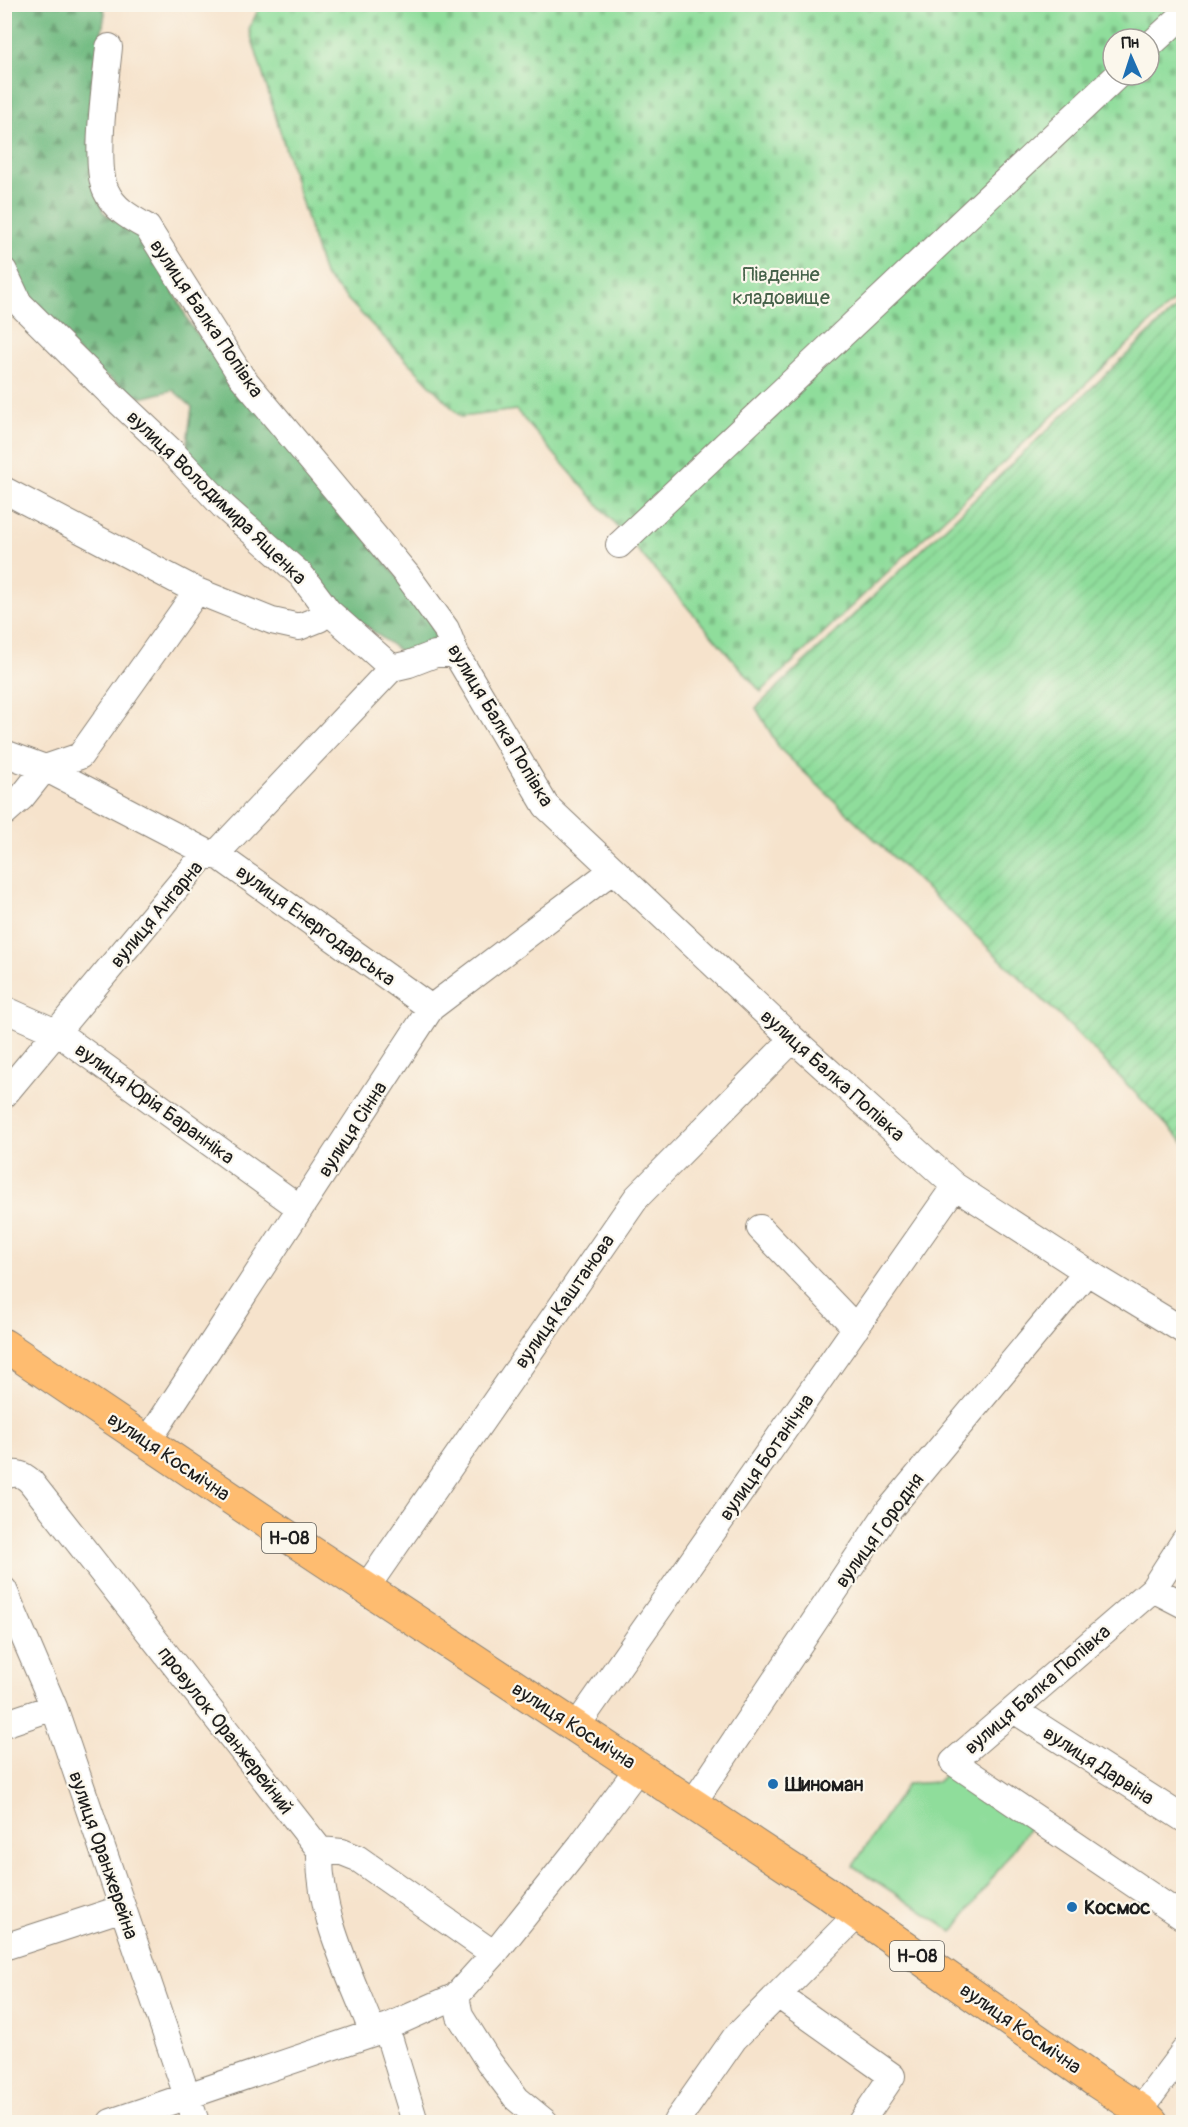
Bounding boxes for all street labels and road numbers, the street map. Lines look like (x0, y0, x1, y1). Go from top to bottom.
street label: вулиця Балка Попівка (144, 234, 269, 402)
street label: вулиця Володимира Ященка (121, 405, 312, 590)
street label: вулиця Балка Попівка (442, 639, 559, 811)
street label: вулиця Ангарна (104, 856, 208, 973)
street label: вулиця Енергодарська (231, 859, 400, 992)
street label: вулиця Балка Попівка (755, 1004, 910, 1147)
street label: вулиця Юрія Баранніка (70, 1037, 239, 1170)
street label: вулиця Сінна (312, 1077, 393, 1182)
street label: вулиця Каштанова (509, 1229, 620, 1373)
street label: вулиця Ботанічна (713, 1389, 819, 1526)
street label: вулиця Космічна (103, 1406, 235, 1507)
street label: вулиця Городня (829, 1468, 929, 1593)
road number: Н-08 (262, 1523, 316, 1553)
street label: вулиця Балка Попівка (959, 1619, 1116, 1760)
street label: провулок Оранжерейний (152, 1641, 299, 1819)
street label: вулиця Космічна (507, 1676, 640, 1775)
street label: вулиця Дарвіна (1038, 1720, 1159, 1811)
street label: вулиця Оранжерейна (63, 1768, 144, 1943)
road number: Н-08 (890, 1941, 944, 1971)
street label: вулиця Космічна (955, 1977, 1086, 2080)

